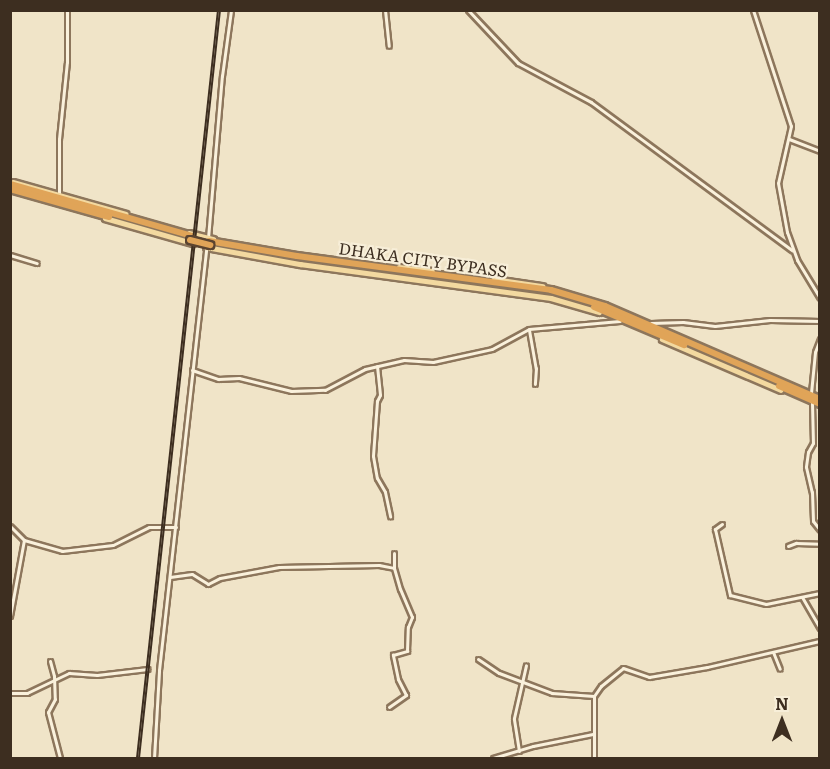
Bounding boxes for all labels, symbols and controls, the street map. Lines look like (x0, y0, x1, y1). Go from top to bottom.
street label: DHAKA CITY BYPASS (338, 238, 508, 280)
north arrow (752, 691, 812, 751)
text: N (775, 691, 789, 715)

